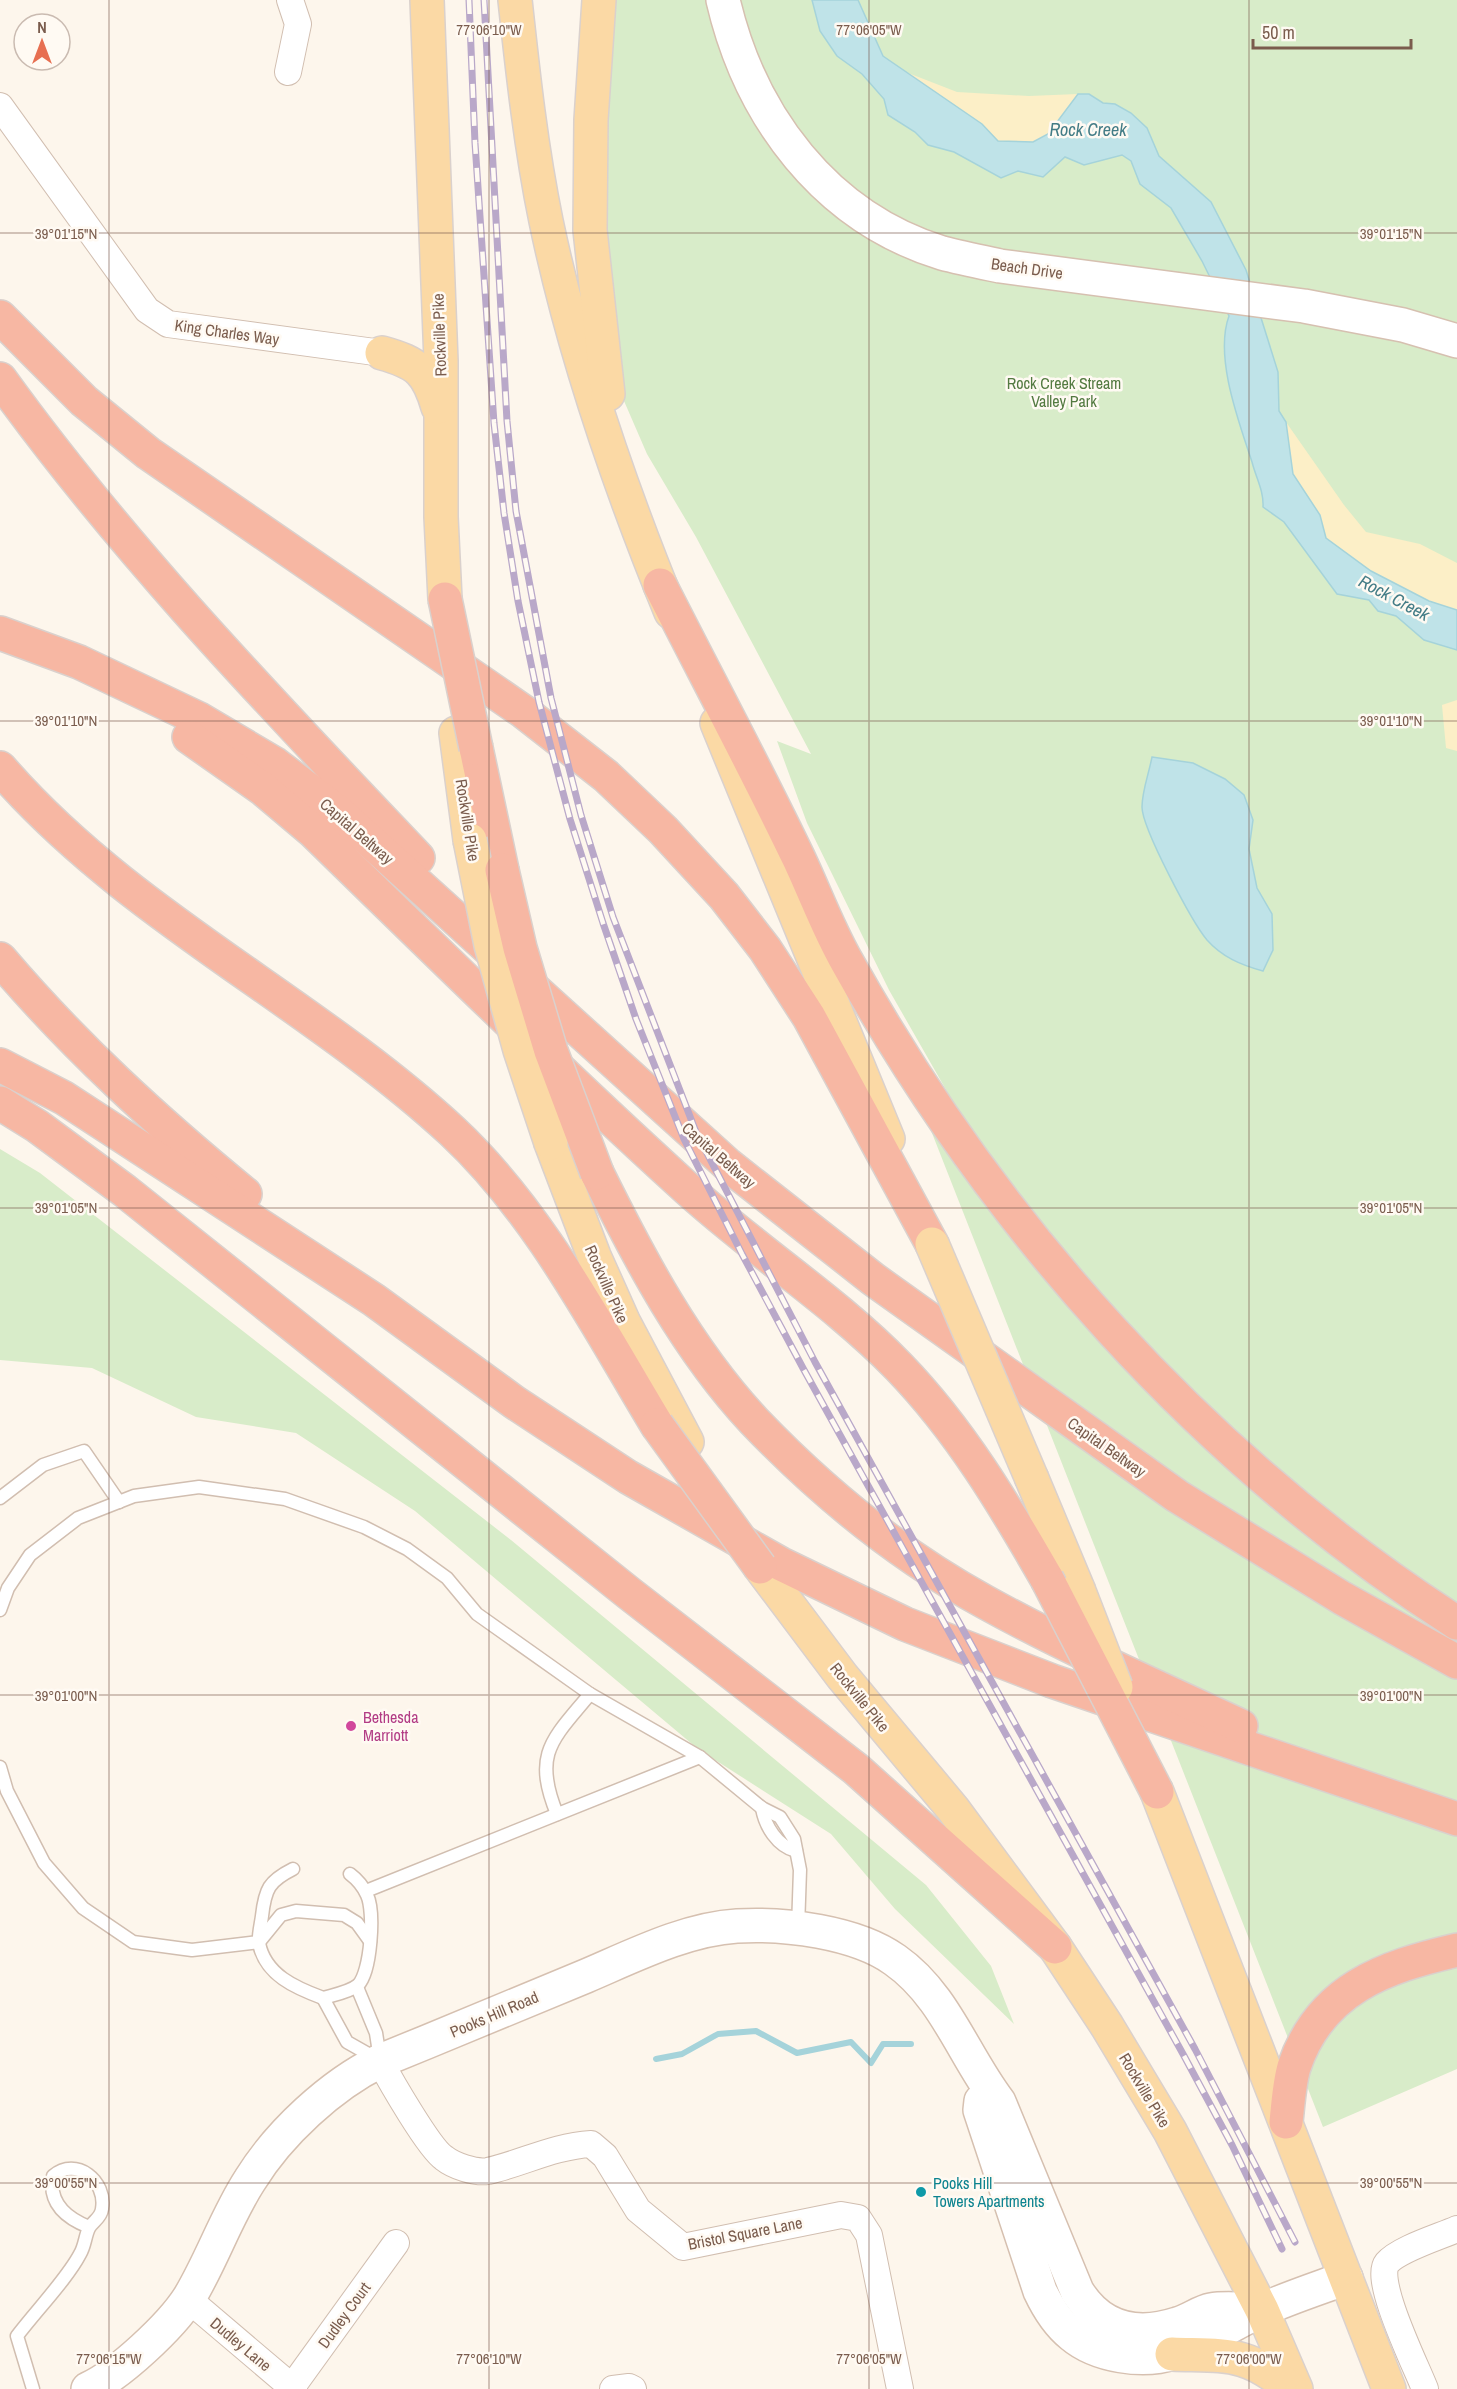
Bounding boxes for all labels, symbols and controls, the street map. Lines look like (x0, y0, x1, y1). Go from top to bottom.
north arrow (12, 12, 72, 72)
scale bar (1253, 12, 1410, 50)
text: N (37, 16, 47, 38)
text: 77°06'10"W (456, 19, 522, 40)
text: 77°06'05"W (836, 19, 902, 40)
text: 50 m (1262, 20, 1295, 45)
water label: Rock Creek (1049, 117, 1127, 142)
text: 39°01'15"N (35, 223, 97, 244)
text: 39°01'15"N (1360, 223, 1422, 244)
street label: Beach Drive (990, 252, 1064, 284)
street label: Rockville Pike (427, 293, 451, 377)
street label: King Charles Way (173, 314, 281, 350)
park label: Rock Creek Stream Valley Park (1007, 372, 1121, 412)
water label: Rock Creek (1354, 568, 1435, 627)
text: 39°01'10"N (35, 710, 97, 731)
text: 39°01'10"N (1360, 710, 1422, 731)
street label: Rockville Pike (451, 777, 485, 863)
street label: Capital Beltway (315, 793, 399, 869)
street label: Capital Beltway (677, 1117, 761, 1193)
text: 39°01'05"N (35, 1197, 97, 1218)
text: 39°01'05"N (1360, 1197, 1422, 1218)
street label: Rockville Pike (580, 1242, 634, 1326)
street label: Capital Beltway (1063, 1412, 1151, 1482)
street label: Rockville Pike (825, 1658, 895, 1736)
text: 39°01'00"N (35, 1685, 97, 1706)
text: 39°01'00"N (1360, 1685, 1422, 1706)
place label: Bethesda Marriott (363, 1706, 419, 1746)
marker: Bethesda Marriott (344, 1719, 358, 1733)
street label: Pooks Hill Road (446, 1985, 542, 2043)
street label: Rockville Pike (1114, 2049, 1176, 2131)
text: 39°00'55"N (35, 2172, 97, 2193)
place label: Pooks Hill Towers Apartments (933, 2172, 1045, 2212)
text: 39°00'55"N (1360, 2172, 1422, 2193)
marker: Pooks Hill Towers Apartments (914, 2185, 928, 2199)
street label: Bristol Square Lane (686, 2211, 804, 2255)
street label: Dudley Court (313, 2277, 376, 2352)
street label: Dudley Lane (206, 2312, 276, 2376)
text: 77°06'15"W (76, 2348, 142, 2369)
text: 77°06'10"W (456, 2348, 522, 2369)
text: 77°06'05"W (836, 2348, 902, 2369)
text: 77°06'00"W (1216, 2348, 1282, 2369)

